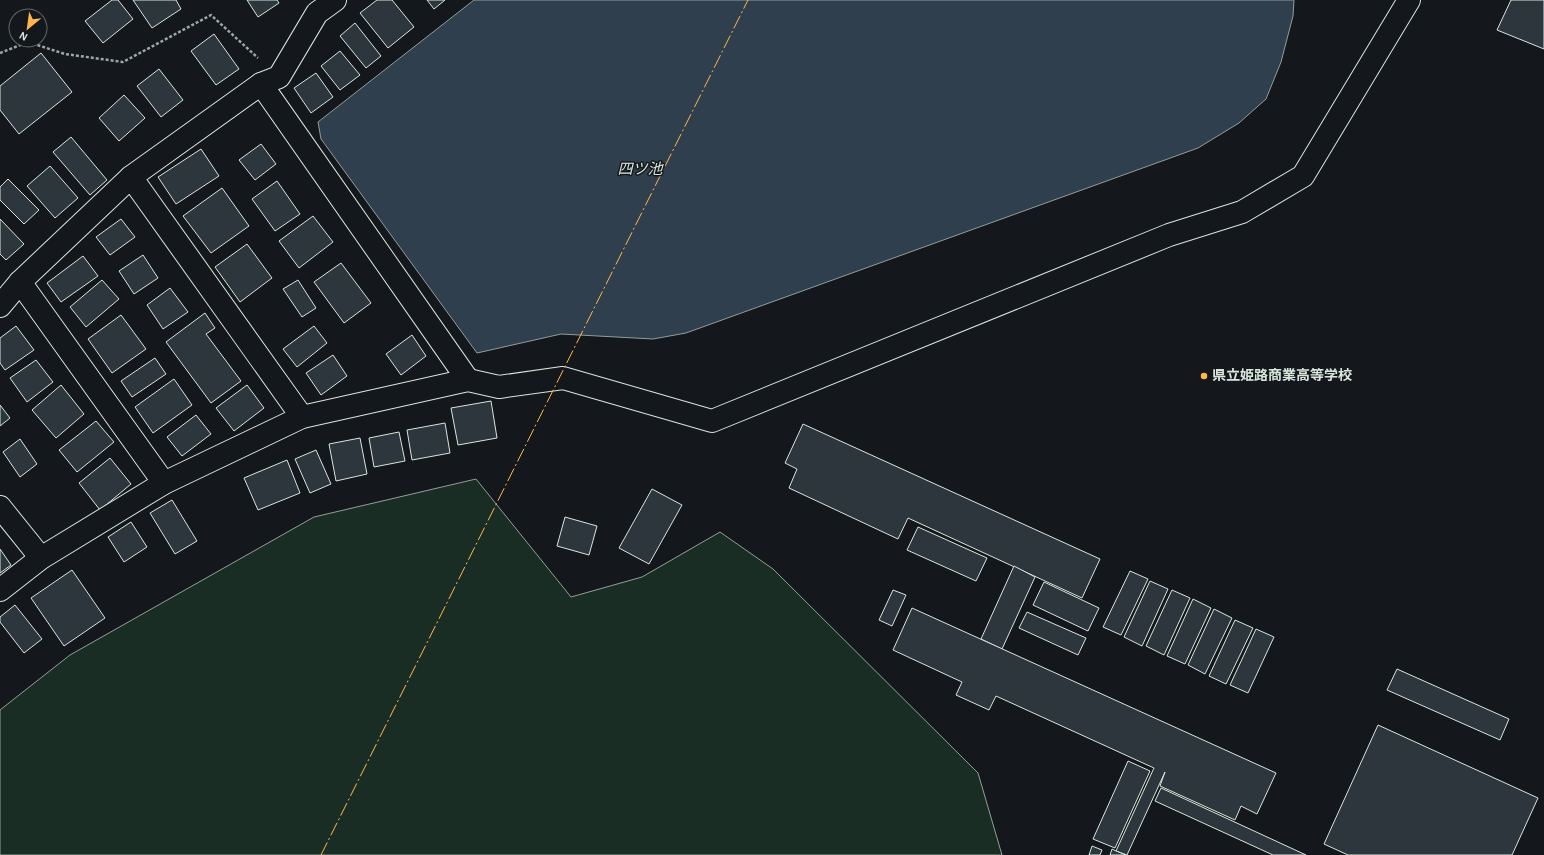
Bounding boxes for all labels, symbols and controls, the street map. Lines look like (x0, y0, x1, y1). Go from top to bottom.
north arrow (8, 8, 48, 48)
text: N (17, 30, 29, 43)
water label: 四ツ池 (617, 161, 664, 177)
place label: 県立姫路商業高等学校 (1212, 367, 1352, 383)
marker: 県立姫路商業高等学校 (1199, 371, 1209, 381)

